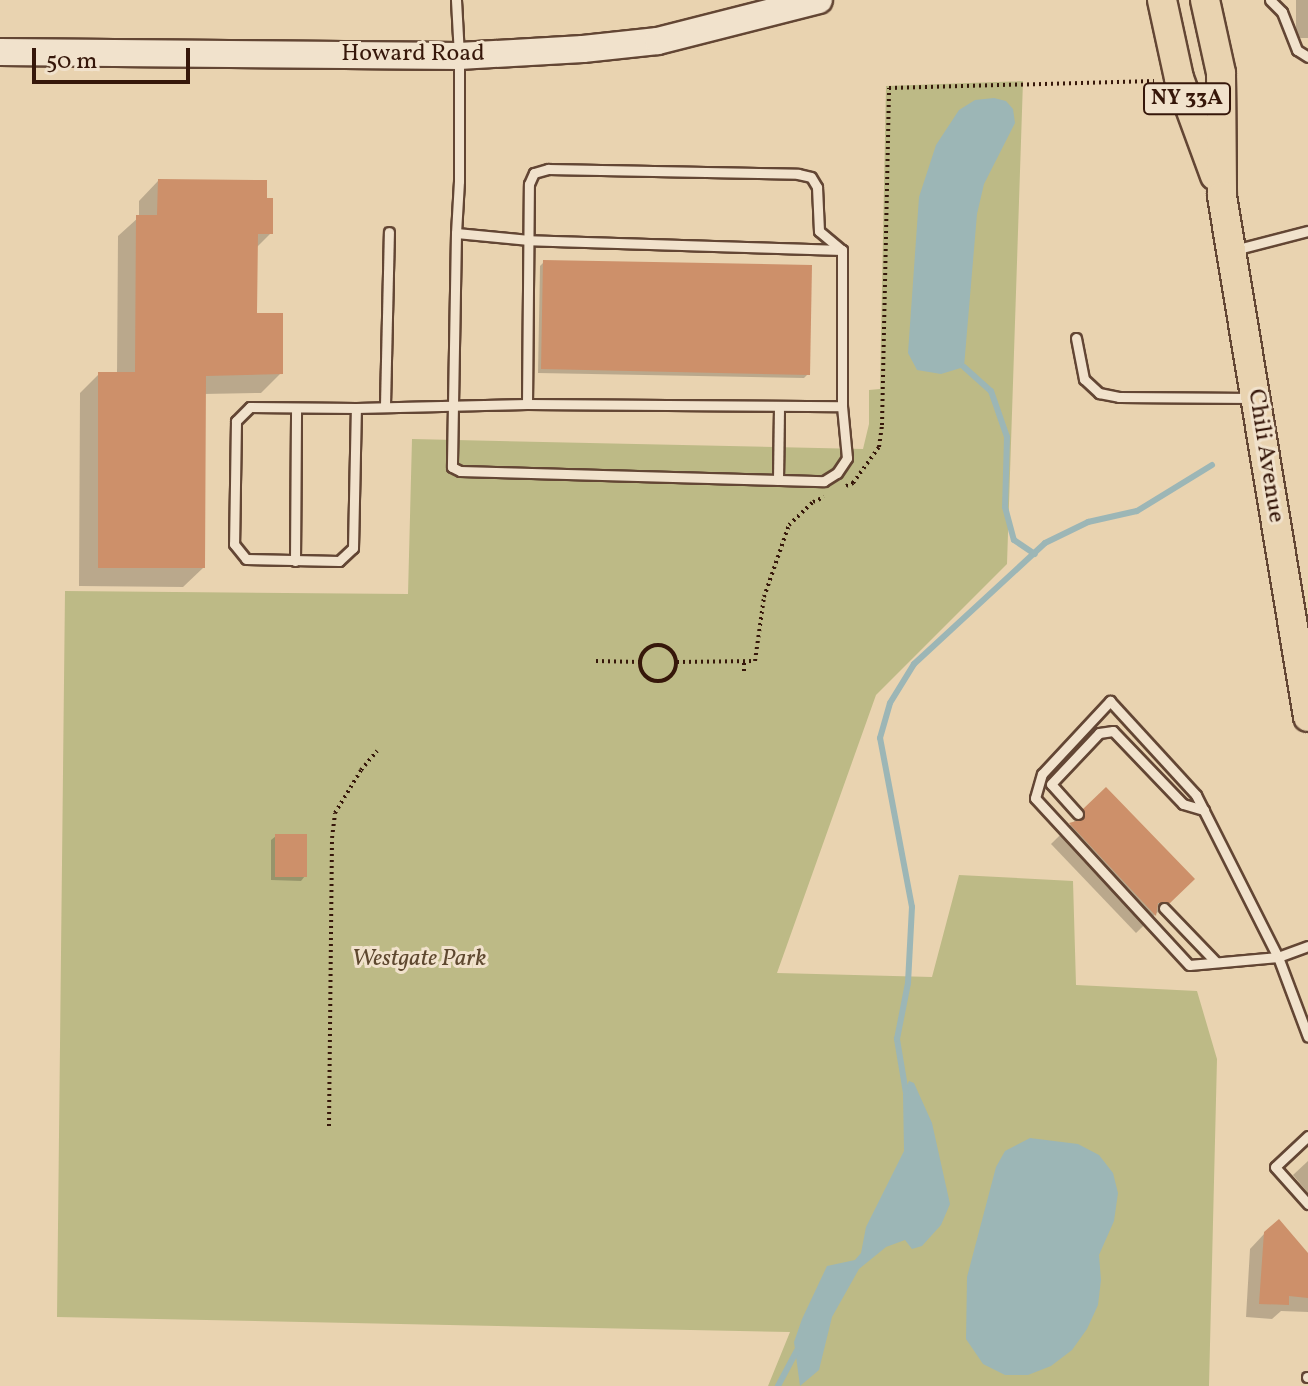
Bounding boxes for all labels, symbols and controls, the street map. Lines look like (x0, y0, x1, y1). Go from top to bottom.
scale bar (36, 32, 194, 82)
street label: Howard Road (341, 41, 485, 69)
text: 50 m (46, 45, 98, 79)
road number: NY 33A (1141, 81, 1233, 117)
street label: Chili Avenue (1240, 387, 1290, 525)
park label: Westgate Park (352, 946, 486, 974)

